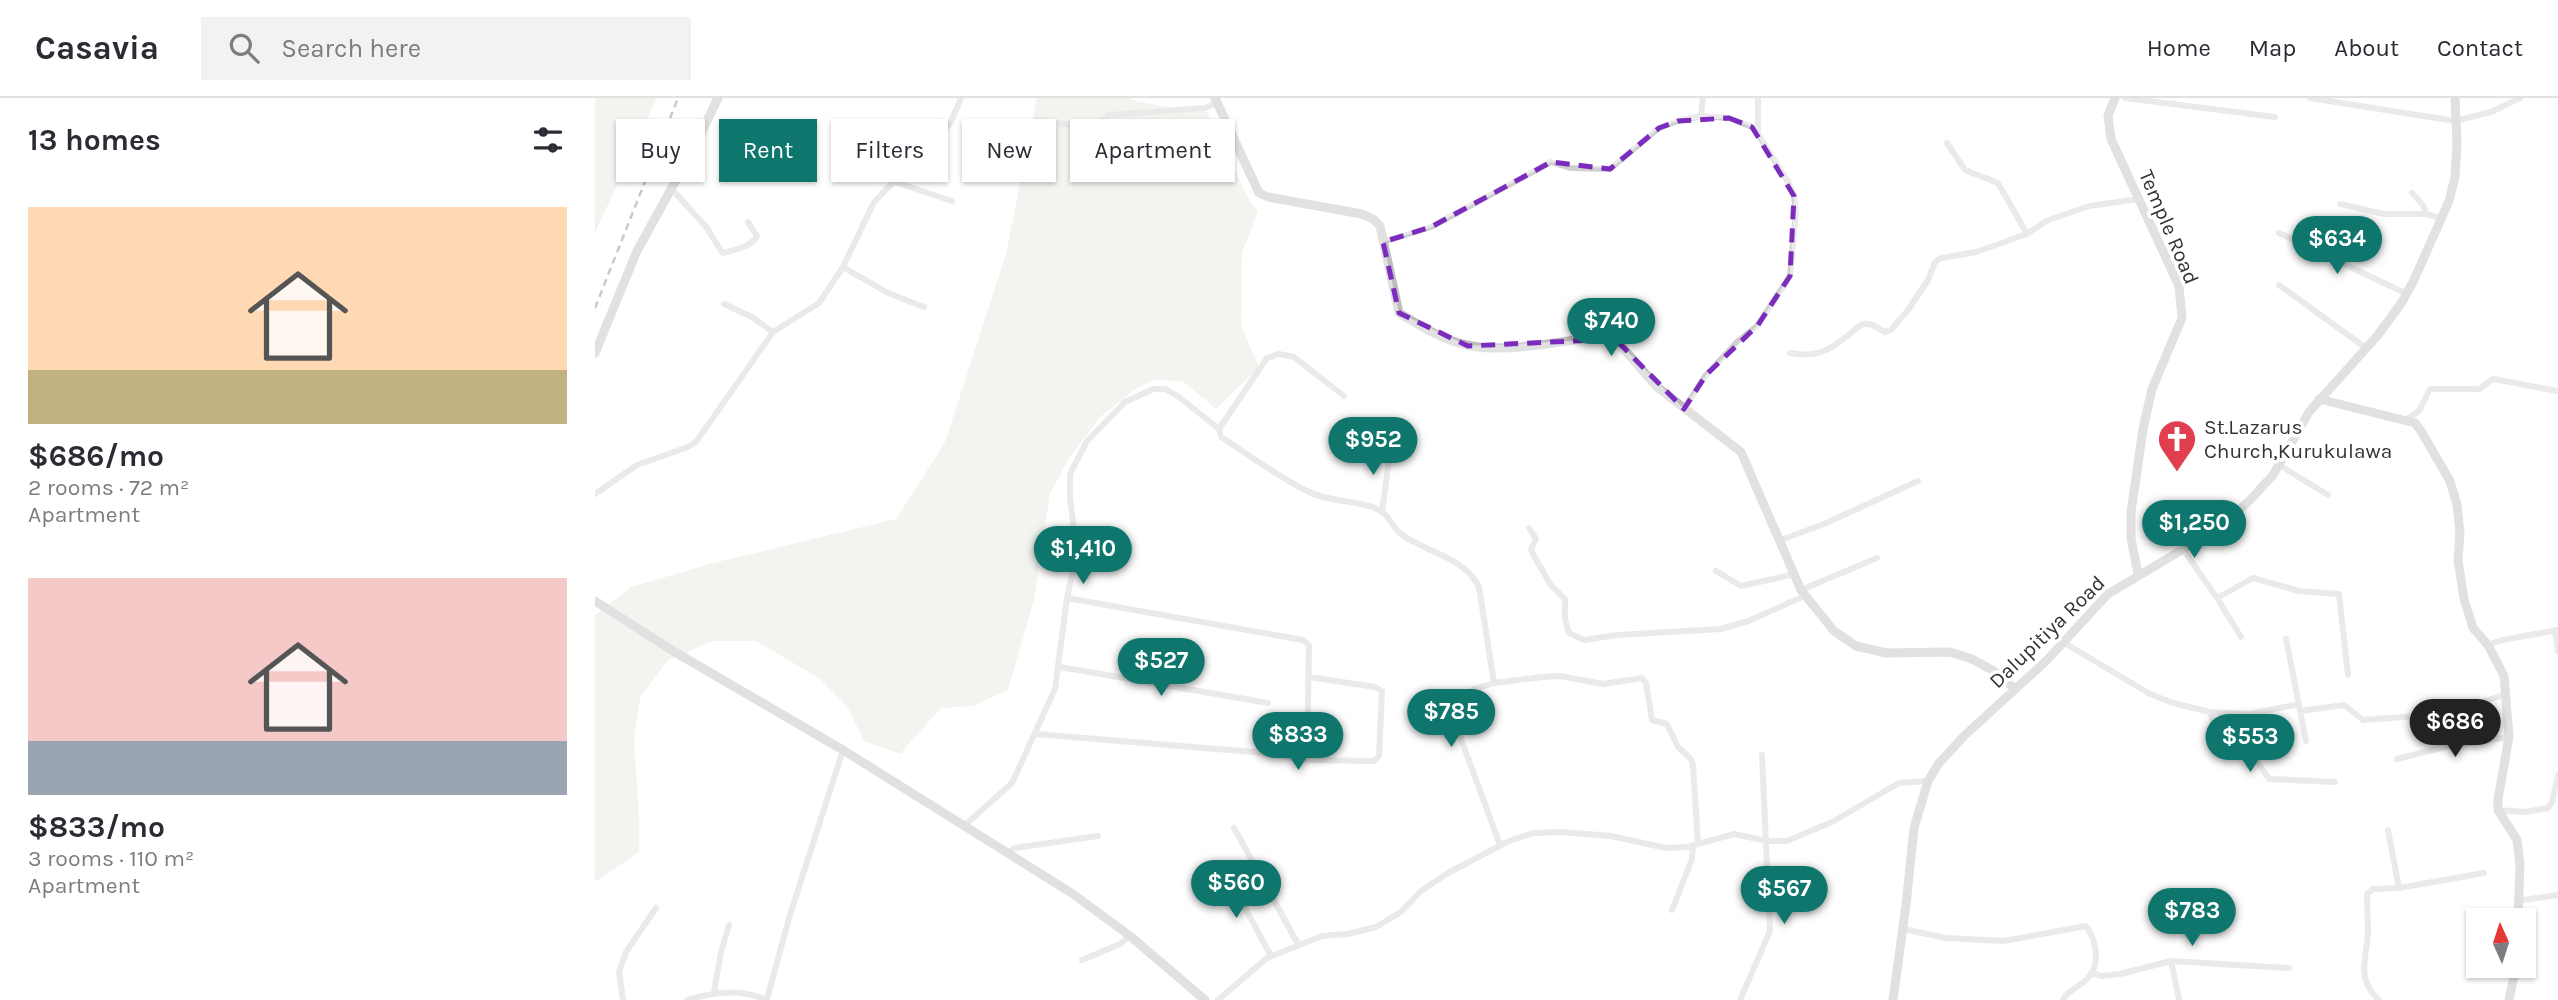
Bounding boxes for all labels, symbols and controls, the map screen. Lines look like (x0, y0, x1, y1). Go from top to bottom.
search box (201, 17, 691, 80)
text: Casavia (35, 29, 159, 67)
icon: search (225, 29, 263, 67)
text: Search here (281, 33, 421, 64)
text: Home (2147, 34, 2211, 62)
text: Map (2249, 34, 2296, 62)
text: About (2334, 34, 2399, 62)
text: Contact (2437, 34, 2523, 62)
chip: Buy (616, 119, 705, 182)
chip: Rent (719, 119, 817, 182)
chip: Filters (831, 119, 948, 182)
chip: New (962, 119, 1056, 182)
chip: Apartment (1070, 119, 1235, 182)
icon: filters (529, 121, 567, 159)
text: 13 homes (28, 122, 161, 158)
street label: Temple Road (2134, 166, 2204, 288)
pin: $634 (2296, 216, 2378, 276)
text: $634 (2308, 225, 2366, 252)
icon: home (235, 253, 361, 379)
pin: $740 (1570, 299, 1652, 358)
text: $740 (1583, 307, 1639, 334)
place label: St.Lazarus Church,Kurukulawa (2204, 415, 2392, 463)
pin: $952 (1332, 418, 1414, 477)
church icon: St.Lazarus Church,Kurukulawa (2156, 418, 2198, 473)
text: $952 (1344, 426, 1402, 453)
text: $686/mo (28, 438, 164, 474)
text: 2 rooms · 72 m² (28, 474, 189, 501)
pin: $1,250 (2137, 500, 2251, 560)
text: Apartment (28, 501, 140, 528)
text: $1,250 (2158, 509, 2230, 536)
pin: $1,410 (1026, 526, 1140, 586)
text: $1,410 (1050, 535, 1116, 562)
street label: Dalupitiya Road (1984, 571, 2110, 693)
icon: home (235, 624, 361, 750)
pin: $527 (1120, 638, 1202, 698)
text: $527 (1134, 647, 1188, 674)
pin: $785 (1410, 690, 1492, 749)
text: $785 (1423, 698, 1479, 725)
pin: $686 (2414, 700, 2496, 759)
text: $686 (2426, 708, 2484, 735)
pin: $833 (1257, 712, 1339, 772)
pin: $553 (2209, 714, 2291, 774)
text: $833 (1268, 721, 1328, 748)
text: $553 (2222, 723, 2278, 750)
text: $833/mo (28, 809, 165, 845)
text: 3 rooms · 110 m² (28, 845, 194, 872)
pin: $560 (1195, 860, 1277, 920)
pin: $567 (1743, 866, 1825, 926)
text: $560 (1207, 869, 1265, 896)
text: Apartment (28, 872, 140, 899)
text: $567 (1757, 875, 1811, 902)
pin: $783 (2151, 888, 2233, 948)
text: $783 (2164, 897, 2220, 924)
north arrow (2466, 908, 2536, 978)
map controls (2466, 908, 2536, 978)

